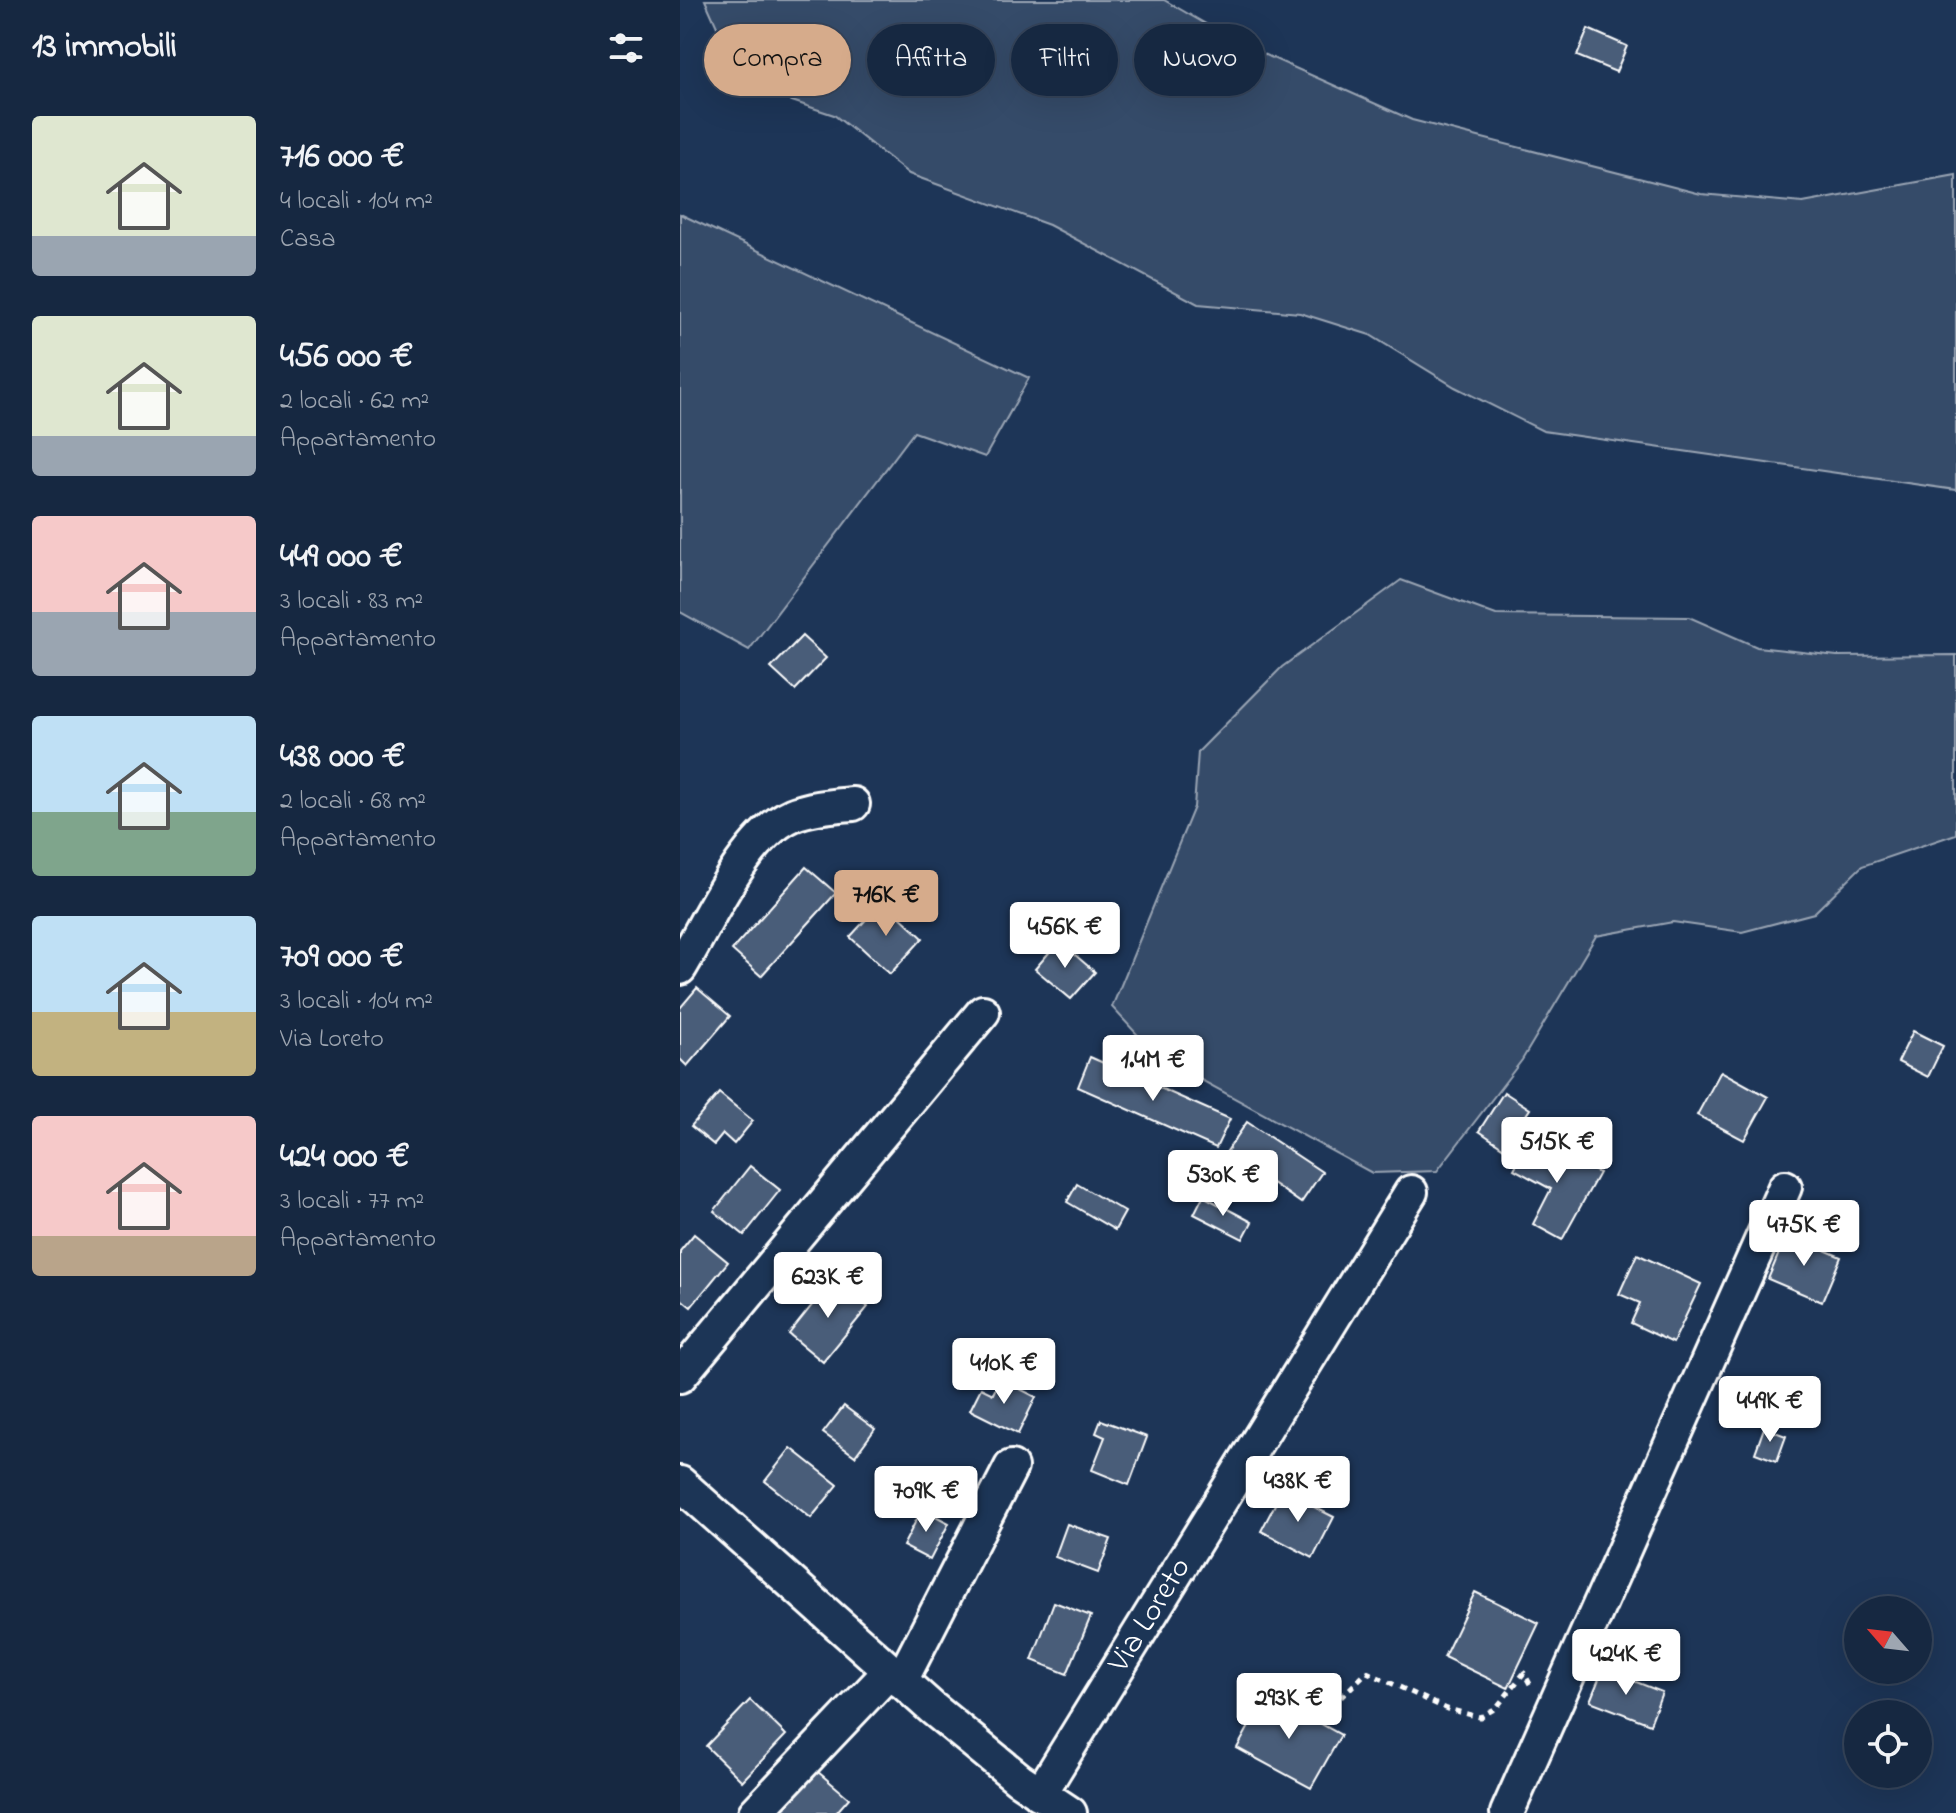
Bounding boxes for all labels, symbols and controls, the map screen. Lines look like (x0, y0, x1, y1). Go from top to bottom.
text: 13 immobili (32, 23, 177, 73)
chip: Compra (704, 24, 851, 96)
chip: Affitta (867, 24, 995, 96)
chip: Filtri (1011, 24, 1118, 96)
chip: Nuovo (1134, 24, 1265, 96)
icon: filters (604, 26, 648, 70)
text: 716 000 € (280, 133, 405, 183)
icon: home (96, 148, 192, 244)
text: 4 locali · 104 m² (280, 183, 433, 221)
text: Casa (280, 221, 336, 259)
text: 456 000 € (280, 333, 413, 383)
icon: home (96, 348, 192, 444)
text: 2 locali · 62 m² (280, 383, 429, 421)
text: Appartamento (280, 421, 436, 459)
text: 449 000 € (280, 533, 403, 583)
icon: home (96, 548, 192, 644)
text: 3 locali · 83 m² (280, 583, 423, 621)
text: Appartamento (280, 621, 436, 659)
text: 438 000 € (280, 733, 406, 783)
icon: home (96, 748, 192, 844)
text: 2 locali · 68 m² (280, 783, 426, 821)
text: Appartamento (280, 821, 436, 859)
pin: 716K € (821, 870, 951, 938)
text: 716K € (852, 877, 920, 915)
pin: 456K € (1000, 902, 1130, 970)
text: 456K € (1028, 909, 1102, 947)
text: 709 000 € (280, 933, 404, 983)
icon: home (96, 948, 192, 1044)
text: 3 locali · 104 m² (280, 983, 433, 1021)
text: Via Loreto (280, 1021, 384, 1059)
pin: 1.4M € (1088, 1035, 1218, 1103)
text: 1.4M € (1121, 1042, 1185, 1080)
pin: 515K € (1492, 1117, 1622, 1185)
text: 515K € (1519, 1124, 1595, 1162)
text: 424 000 € (280, 1133, 410, 1183)
icon: home (96, 1148, 192, 1244)
pin: 530K € (1158, 1150, 1288, 1218)
text: 530K € (1186, 1157, 1260, 1195)
text: 3 locali · 77 m² (280, 1183, 424, 1221)
pin: 475K € (1739, 1200, 1869, 1268)
text: 475K € (1767, 1207, 1841, 1245)
text: Appartamento (280, 1221, 436, 1259)
pin: 623K € (763, 1252, 893, 1320)
text: 623K € (792, 1259, 864, 1297)
pin: 410K € (939, 1338, 1069, 1406)
text: 410K € (970, 1345, 1038, 1383)
pin: 449K € (1705, 1376, 1835, 1444)
text: 449K € (1737, 1383, 1803, 1421)
pin: 438K € (1233, 1456, 1363, 1524)
text: 438K € (1264, 1463, 1332, 1501)
pin: 709K € (861, 1466, 991, 1534)
text: 709K € (892, 1473, 960, 1511)
street label: Via Loreto (1096, 1548, 1204, 1683)
north arrow (1844, 1596, 1932, 1684)
map controls (1844, 1596, 1932, 1788)
pin: 424K € (1561, 1629, 1691, 1697)
text: 424K € (1590, 1636, 1662, 1674)
pin: 293K € (1224, 1673, 1354, 1741)
text: 293K € (1255, 1680, 1323, 1718)
button: locate (1844, 1700, 1932, 1788)

